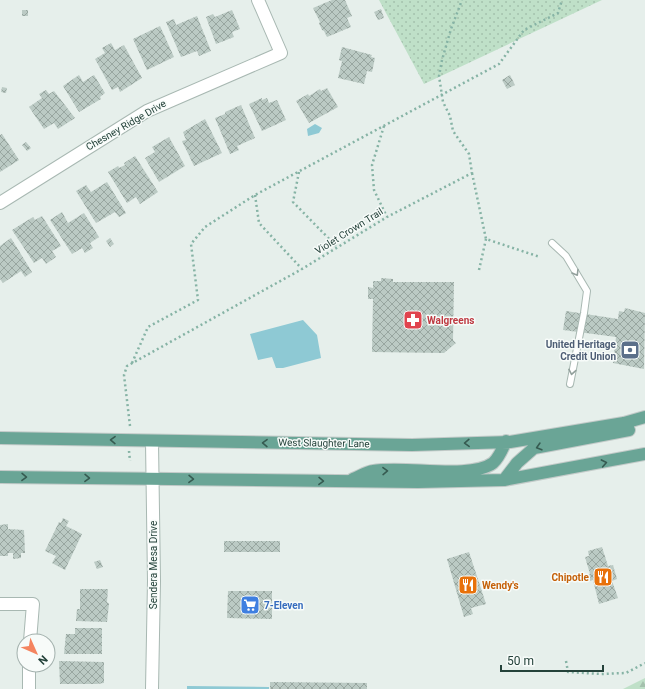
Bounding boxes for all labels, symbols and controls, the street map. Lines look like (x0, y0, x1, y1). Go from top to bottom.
street label: Chesney Ridge Drive (84, 98, 168, 152)
street label: Violet Crown Trail (313, 206, 385, 256)
one-way arrow (572, 269, 579, 276)
pharmacy icon: Walgreens (402, 309, 424, 331)
place label: Walgreens (427, 315, 474, 326)
place label: United Heritage Credit Union (546, 339, 617, 362)
bank icon: United Heritage Credit Union (619, 339, 641, 361)
one-way arrow (568, 369, 577, 375)
one-way arrow (110, 436, 116, 444)
street label: West Slaughter Lane (278, 437, 370, 449)
one-way arrow (262, 438, 268, 447)
one-way arrow (464, 439, 470, 447)
one-way arrow (535, 442, 542, 451)
one-way arrow (601, 459, 607, 467)
one-way arrow (382, 467, 388, 475)
one-way arrow (21, 473, 27, 481)
one-way arrow (84, 474, 90, 482)
one-way arrow (188, 475, 194, 483)
one-way arrow (318, 477, 324, 485)
street label: Sendera Mesa Drive (148, 521, 159, 609)
restaurant icon: Chipotle (592, 566, 614, 588)
place label: Chipotle (552, 572, 590, 583)
restaurant icon: Wendy's (457, 574, 479, 596)
place label: Wendy's (482, 580, 519, 591)
supermarket icon: 7-Eleven (239, 594, 261, 616)
place label: 7-Eleven (264, 600, 304, 611)
north arrow (16, 633, 56, 673)
scale bar (501, 647, 603, 673)
text: N (35, 652, 50, 667)
text: 50 m (507, 654, 534, 668)

